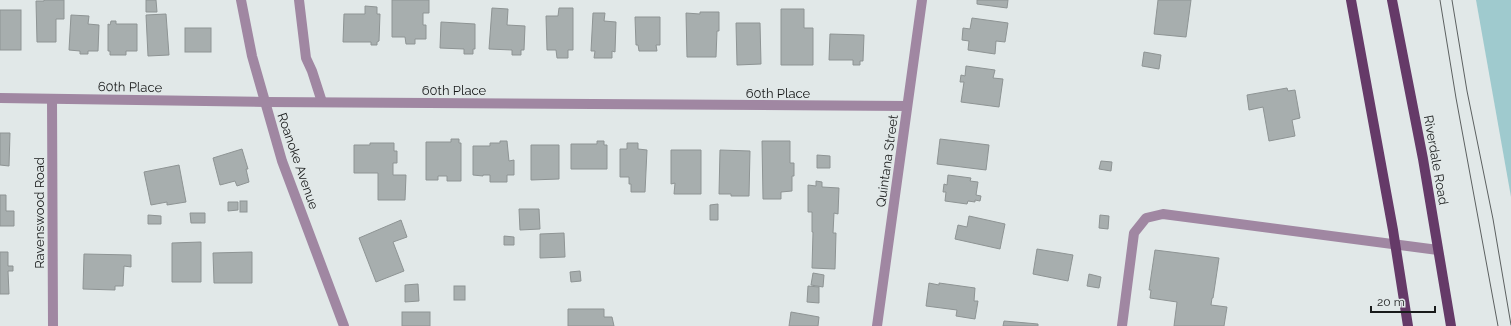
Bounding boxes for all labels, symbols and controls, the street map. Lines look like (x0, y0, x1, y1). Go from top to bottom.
street label: 60th Place (98, 79, 163, 95)
street label: 60th Place (422, 83, 487, 98)
street label: 60th Place (746, 86, 811, 101)
street label: Roanoke Avenue (274, 111, 322, 212)
street label: Quintana Street (873, 113, 901, 208)
street label: Riverdale Road (1421, 114, 1451, 206)
street label: Ravenswood Road (32, 157, 47, 269)
scale bar (1371, 288, 1435, 314)
text: 20 m (1377, 295, 1405, 309)

